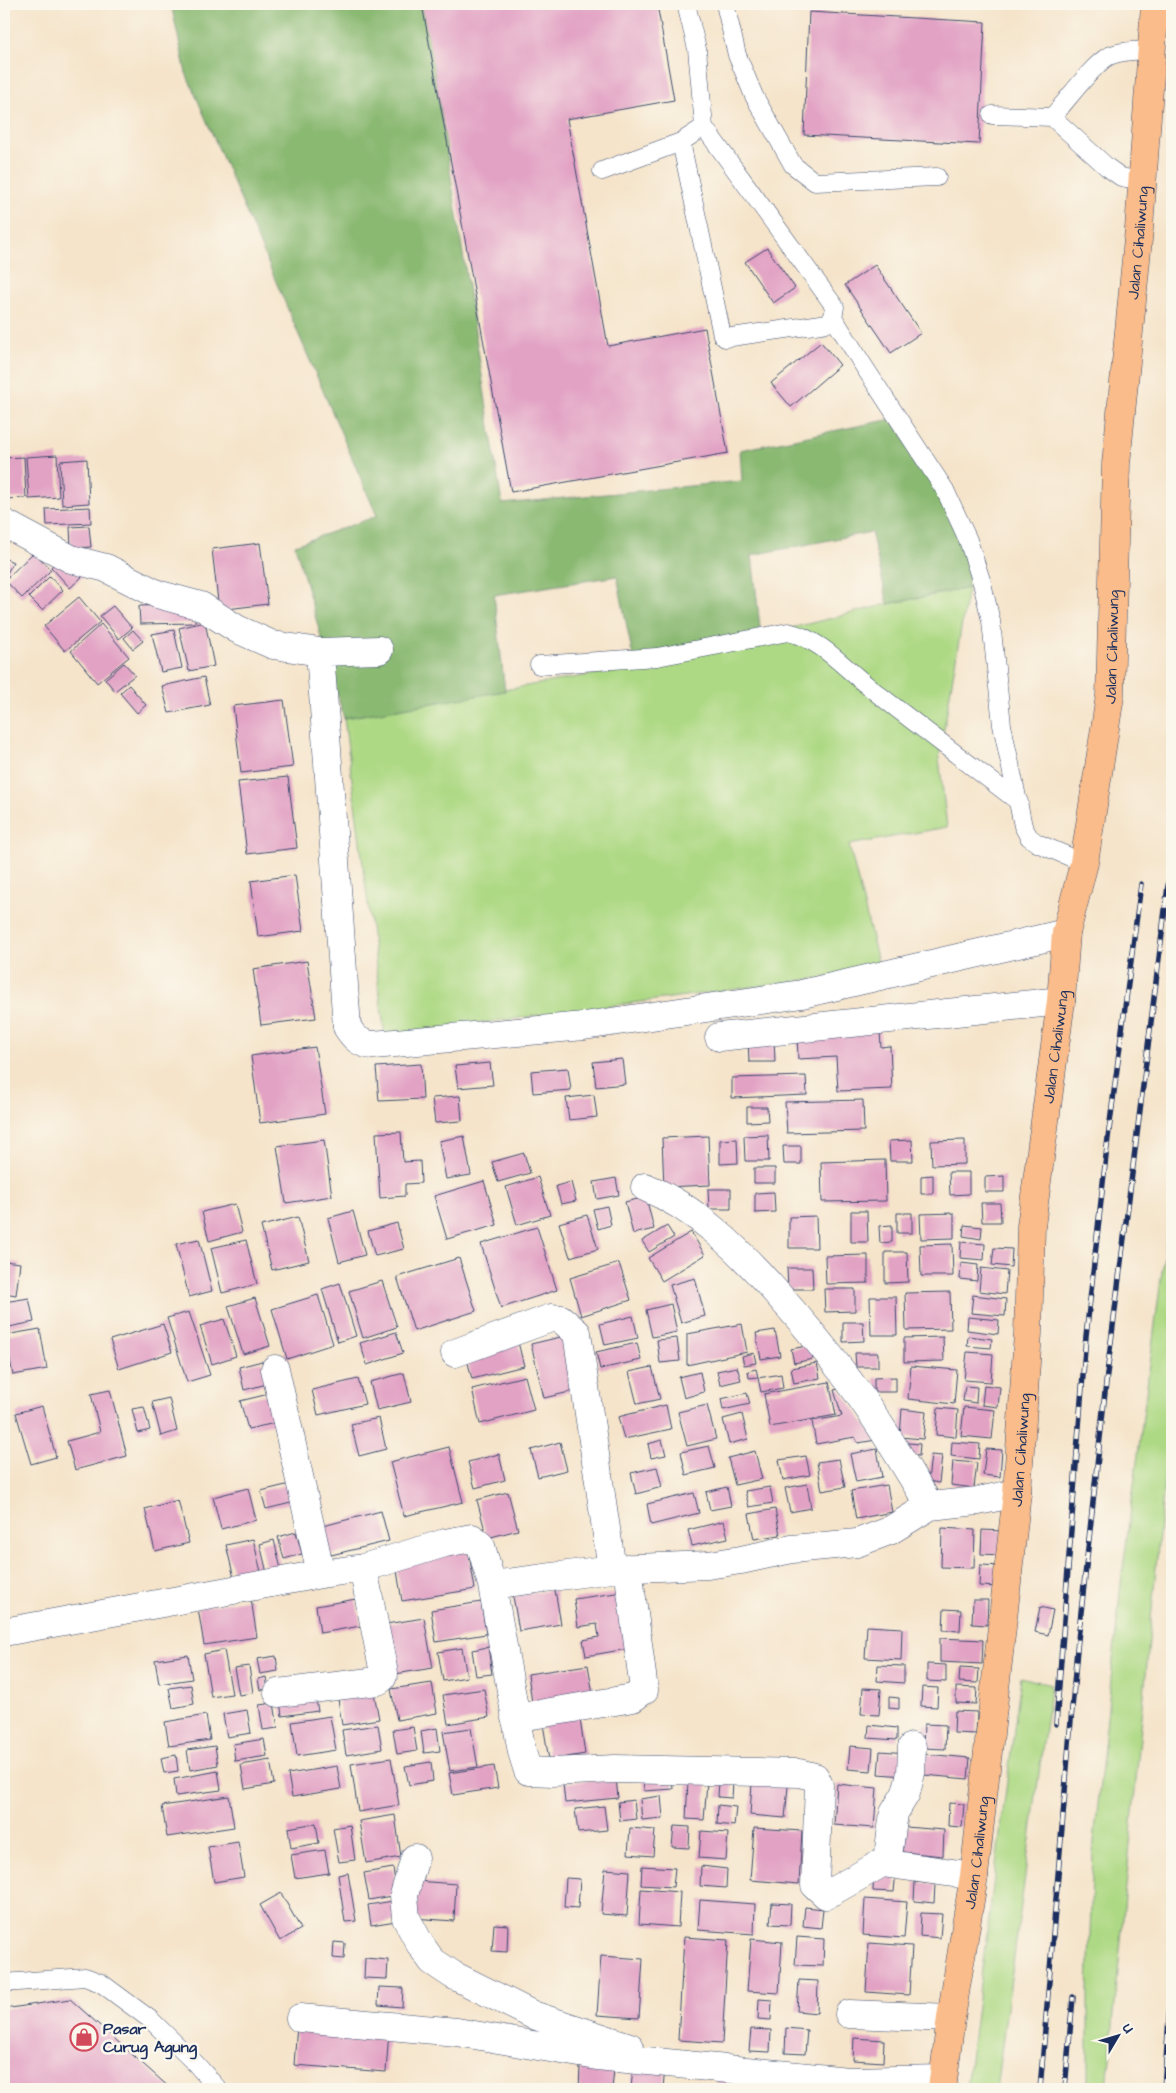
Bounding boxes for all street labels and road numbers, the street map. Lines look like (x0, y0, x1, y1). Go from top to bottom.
street label: Jalan Cihaliwung (1122, 185, 1155, 301)
street label: Jalan Cihaliwung (1099, 590, 1126, 705)
street label: Jalan Cihaliwung (1037, 990, 1075, 1105)
street label: Jalan Cihaliwung (1006, 1393, 1037, 1508)
street label: Jalan Cihaliwung (959, 1795, 996, 1911)

